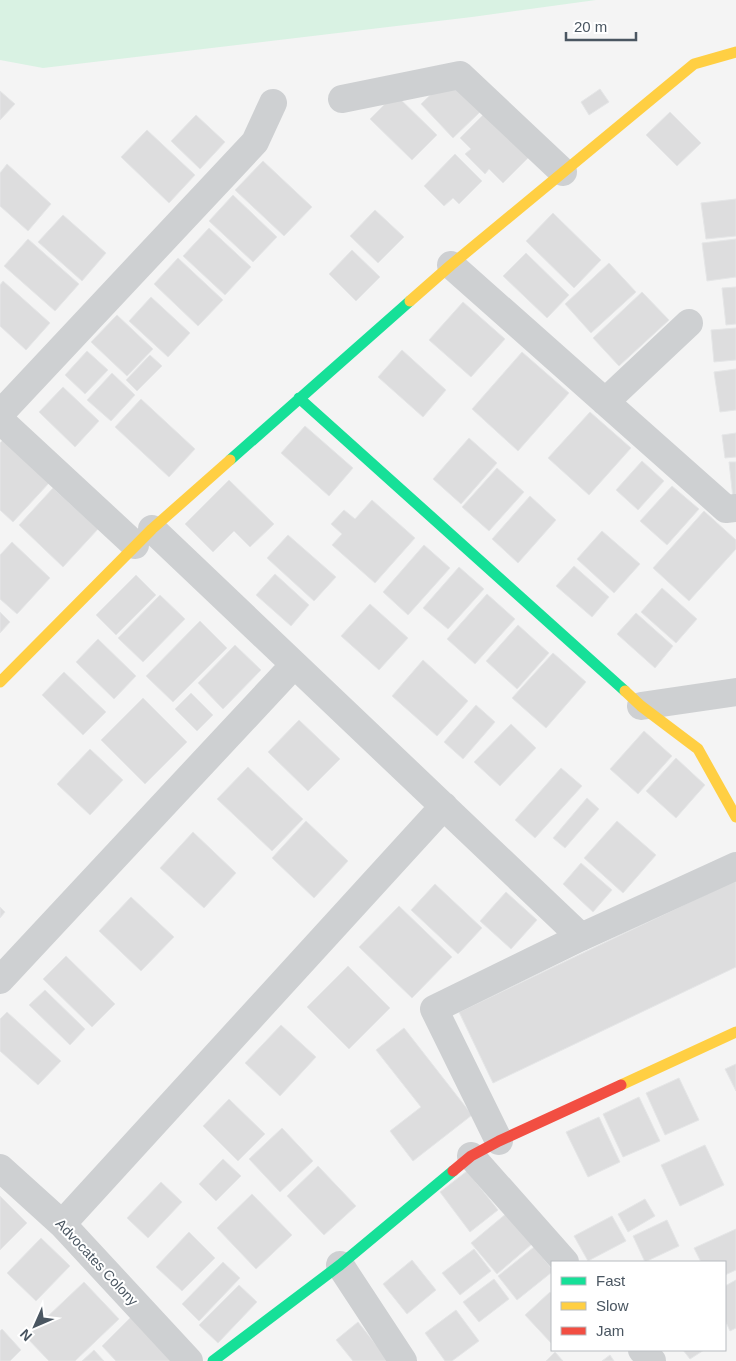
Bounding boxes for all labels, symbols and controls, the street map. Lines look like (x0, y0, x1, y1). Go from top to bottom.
scale bar (566, 10, 636, 42)
text: 20 m (574, 18, 607, 35)
street label: Advocates Colony (53, 1215, 141, 1309)
legend (551, 1261, 726, 1351)
text: Fast (596, 1272, 626, 1289)
text: Slow (596, 1297, 629, 1314)
north arrow (10, 1301, 60, 1351)
text: Jam (596, 1322, 624, 1339)
text: N (17, 1326, 35, 1344)

